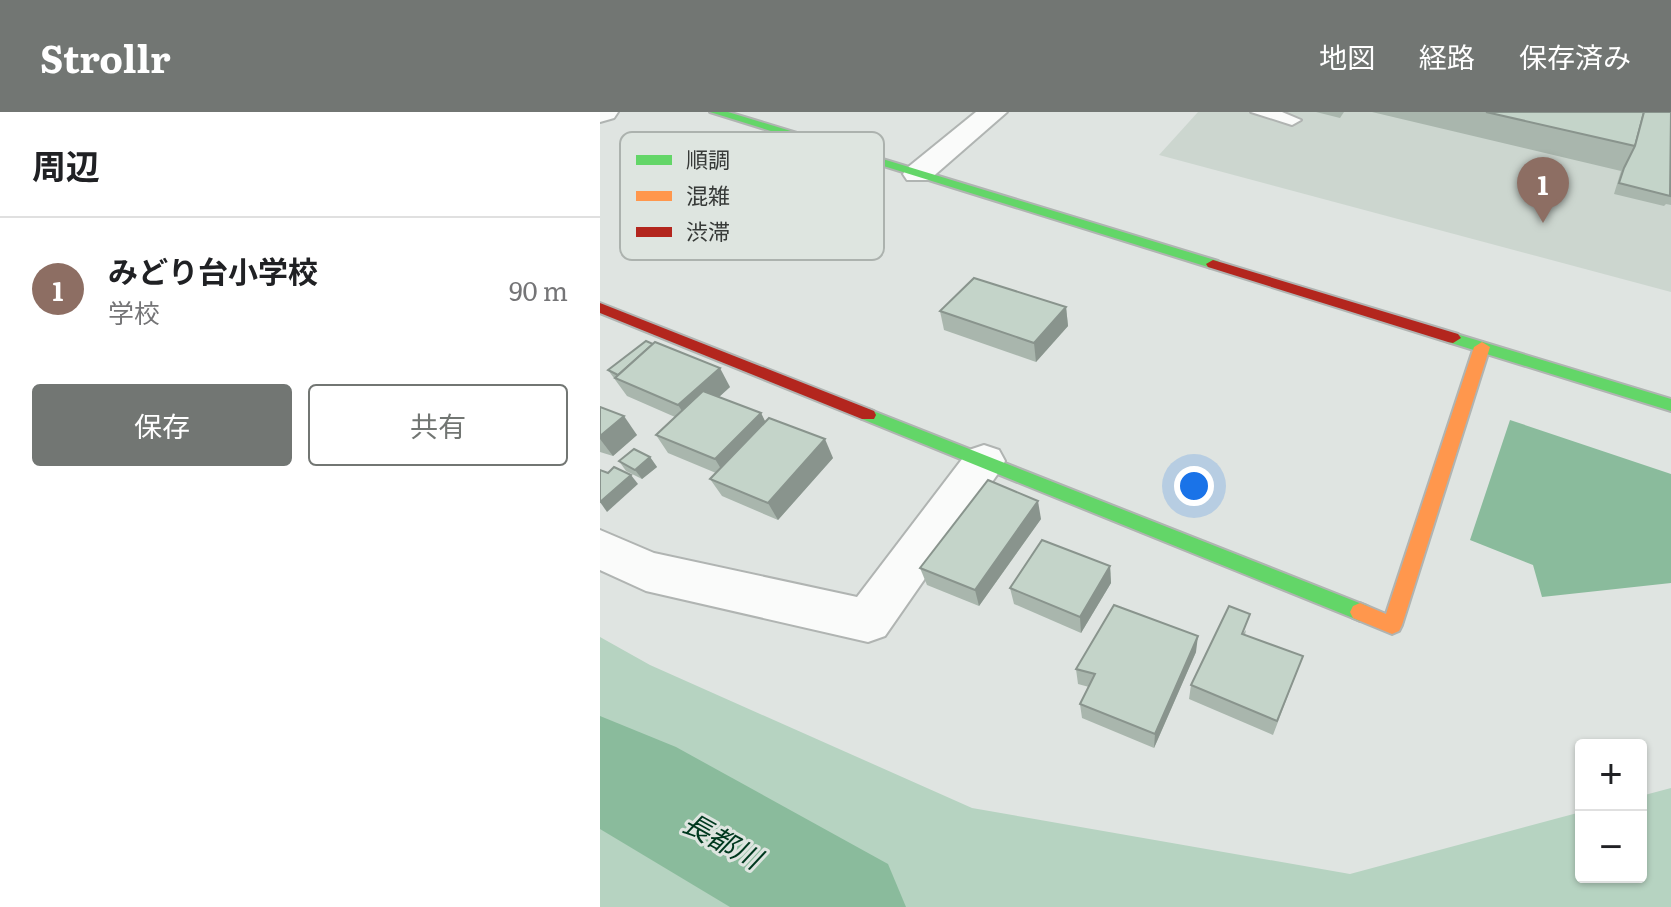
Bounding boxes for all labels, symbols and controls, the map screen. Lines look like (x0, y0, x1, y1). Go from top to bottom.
text: Strollr (40, 28, 171, 85)
text: 地図 (1319, 35, 1375, 77)
text: 経路 (1419, 35, 1475, 77)
text: 保存済み (1519, 35, 1631, 77)
legend (620, 132, 884, 260)
text: 周辺 (32, 139, 100, 189)
text: 順調 (686, 142, 730, 175)
pin: 1 (1517, 157, 1569, 223)
text: 混雑 (686, 178, 730, 211)
text: 渋滞 (686, 214, 730, 247)
text: みどり台小学校 (108, 248, 318, 292)
text: 1 (53, 270, 63, 309)
text: 90 m (509, 270, 568, 309)
text: 学校 (108, 292, 160, 331)
button: 保存 (32, 384, 292, 466)
button: 共有 (308, 384, 568, 466)
your location (1174, 466, 1214, 506)
map controls (1575, 739, 1647, 883)
button: + (1575, 739, 1647, 811)
water label: 長都川 (676, 800, 773, 879)
button: − (1575, 811, 1647, 883)

